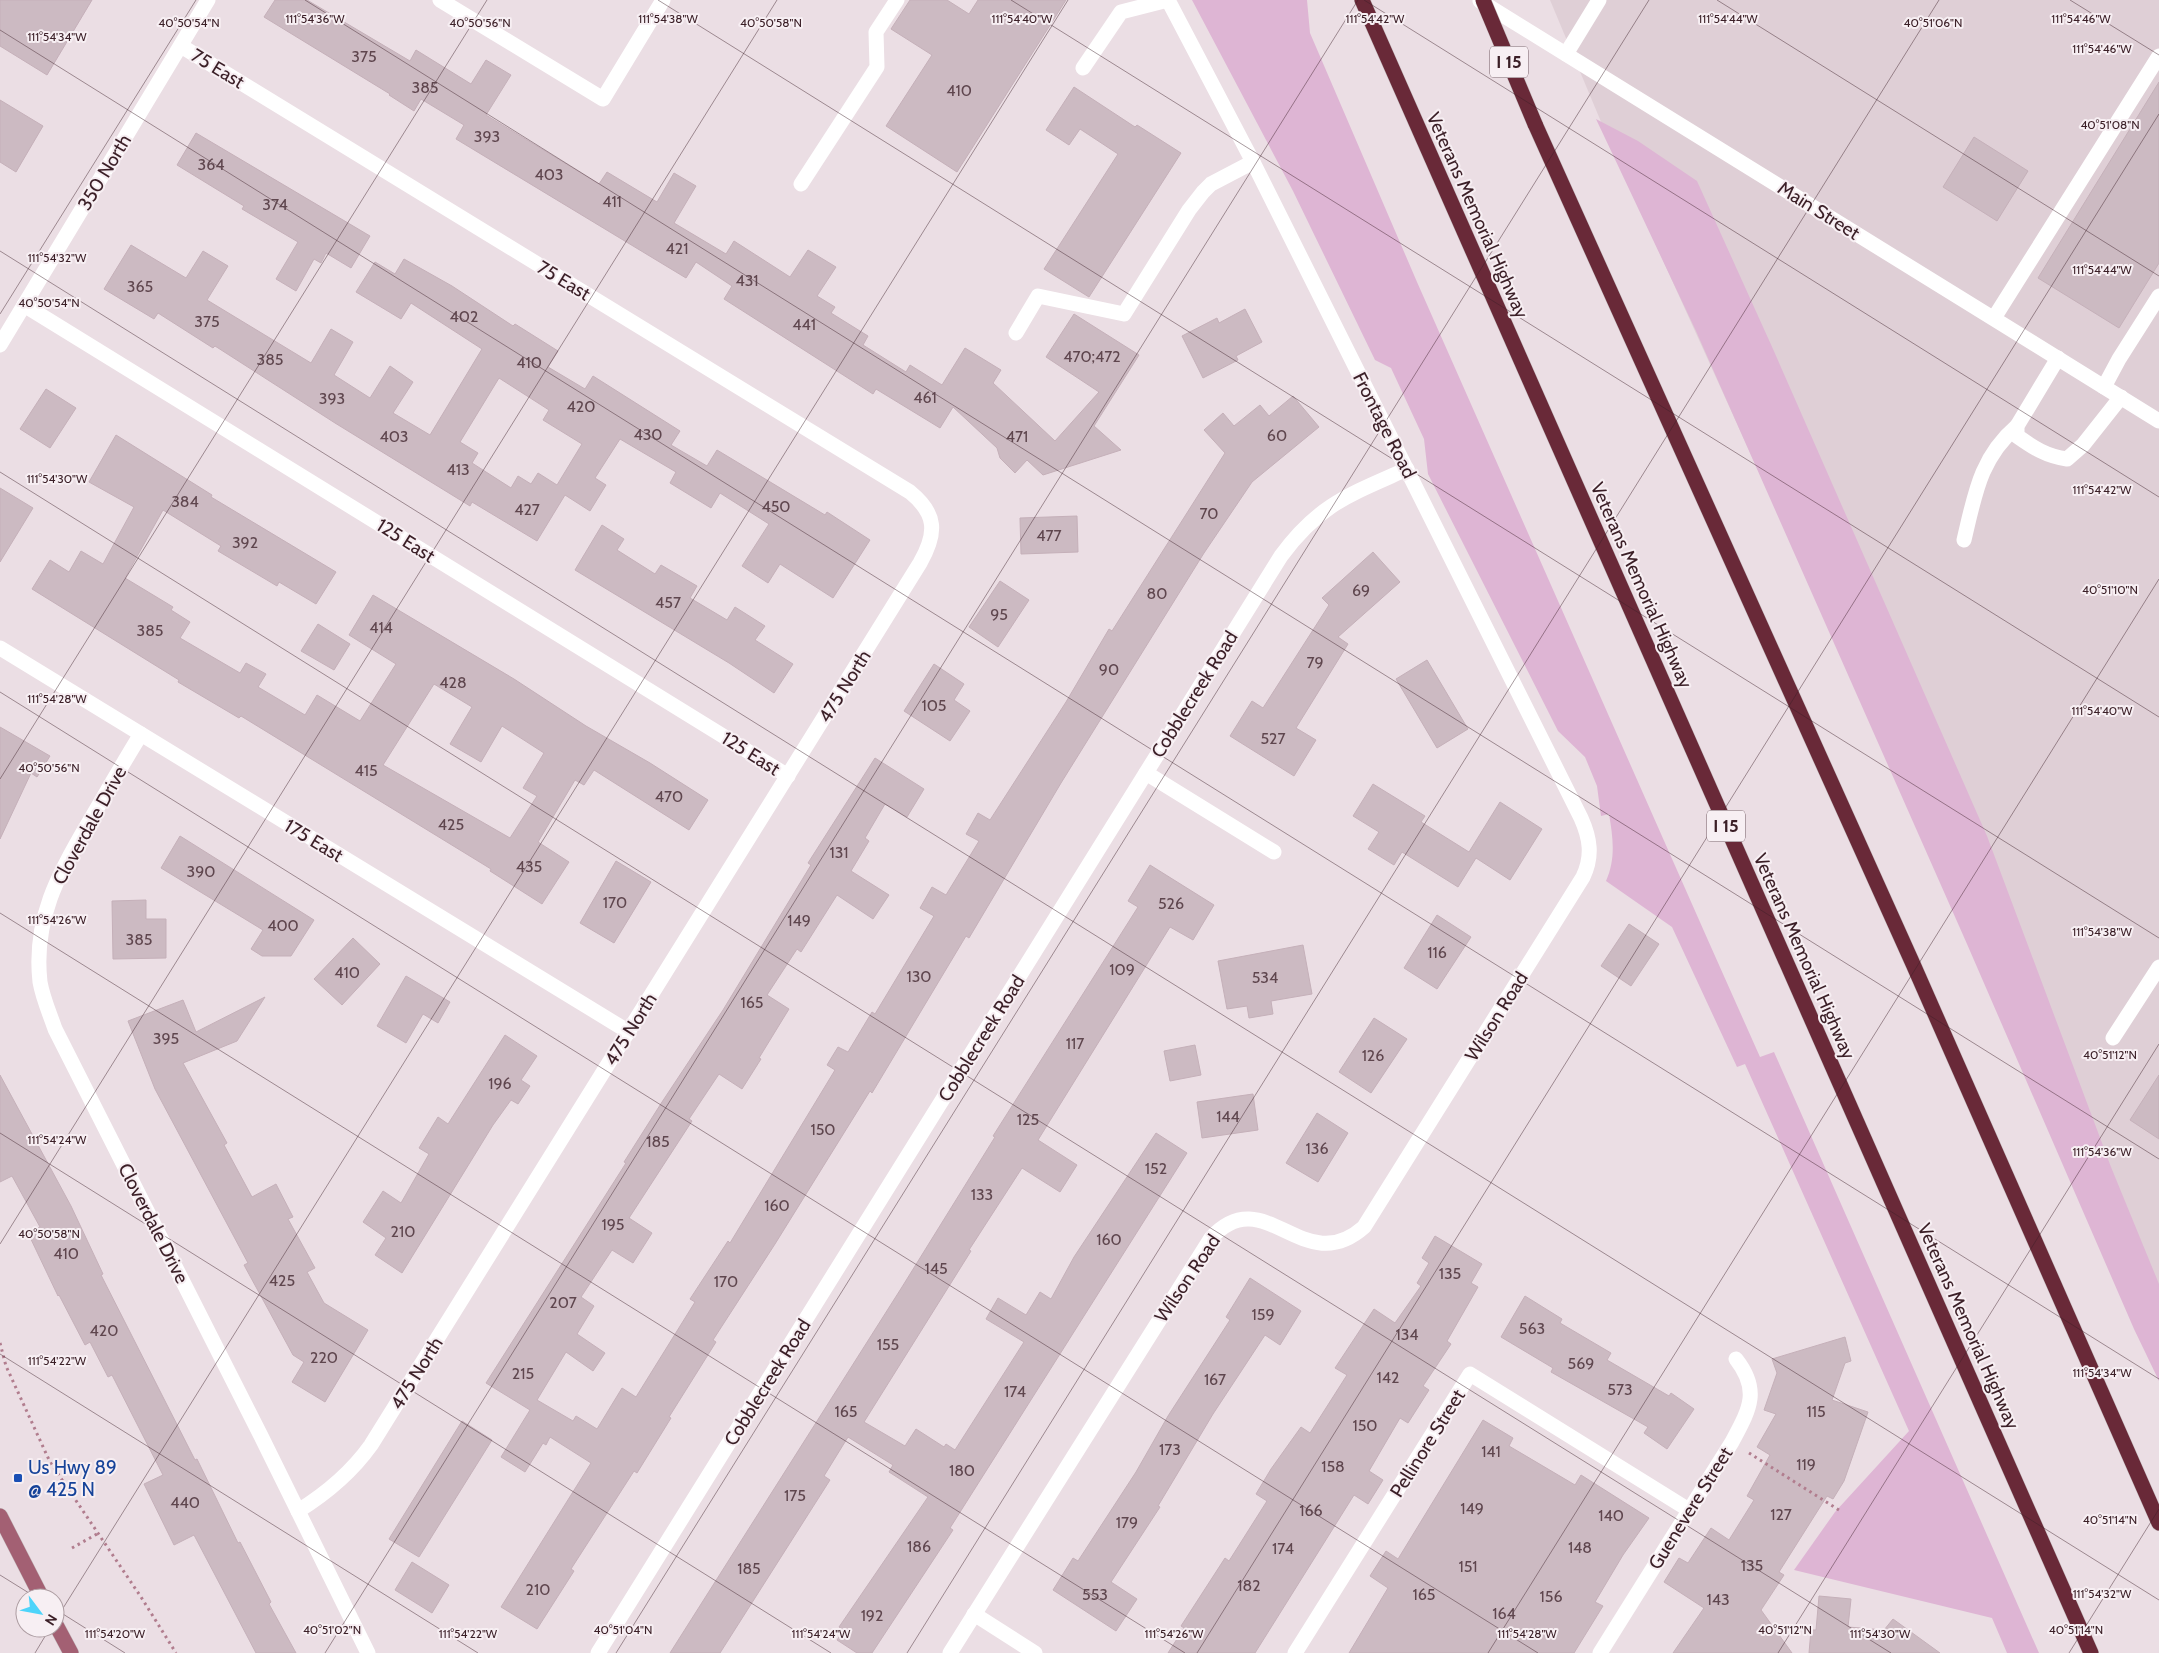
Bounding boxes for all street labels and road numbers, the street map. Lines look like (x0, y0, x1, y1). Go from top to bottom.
street label: 75 East (187, 44, 249, 94)
road number: I 15 (1490, 46, 1528, 78)
street label: Veterans Memorial Highway (1422, 109, 1534, 322)
street label: 350 North (73, 130, 136, 214)
street label: Main Street (1774, 176, 1864, 245)
street label: 75 East (533, 256, 595, 306)
street label: Frontage Road (1348, 368, 1421, 482)
street label: Veterans Memorial Highway (1586, 479, 1698, 692)
street label: 125 East (372, 514, 440, 568)
street label: Cobblecreek Road (1146, 627, 1243, 762)
street label: 475 North (813, 646, 876, 727)
street label: 125 East (717, 727, 785, 781)
street label: Cloverdale Drive (47, 762, 132, 888)
road number: I 15 (1707, 810, 1745, 841)
street label: 175 East (280, 814, 348, 867)
street label: Veterans Memorial Highway (1749, 850, 1861, 1063)
street label: Wilson Road (1460, 967, 1533, 1065)
street label: Cobblecreek Road (933, 971, 1030, 1106)
street label: 475 North (599, 989, 662, 1070)
street label: Cloverdale Drive (113, 1159, 194, 1287)
street label: Veterans Memorial Highway (1913, 1220, 2025, 1433)
street label: Wilson Road (1150, 1230, 1225, 1327)
street label: Cobblecreek Road (719, 1315, 816, 1450)
street label: 475 North (385, 1333, 448, 1414)
street label: Pellinore Street (1385, 1385, 1470, 1502)
street label: Guenevere Street (1644, 1442, 1738, 1574)

